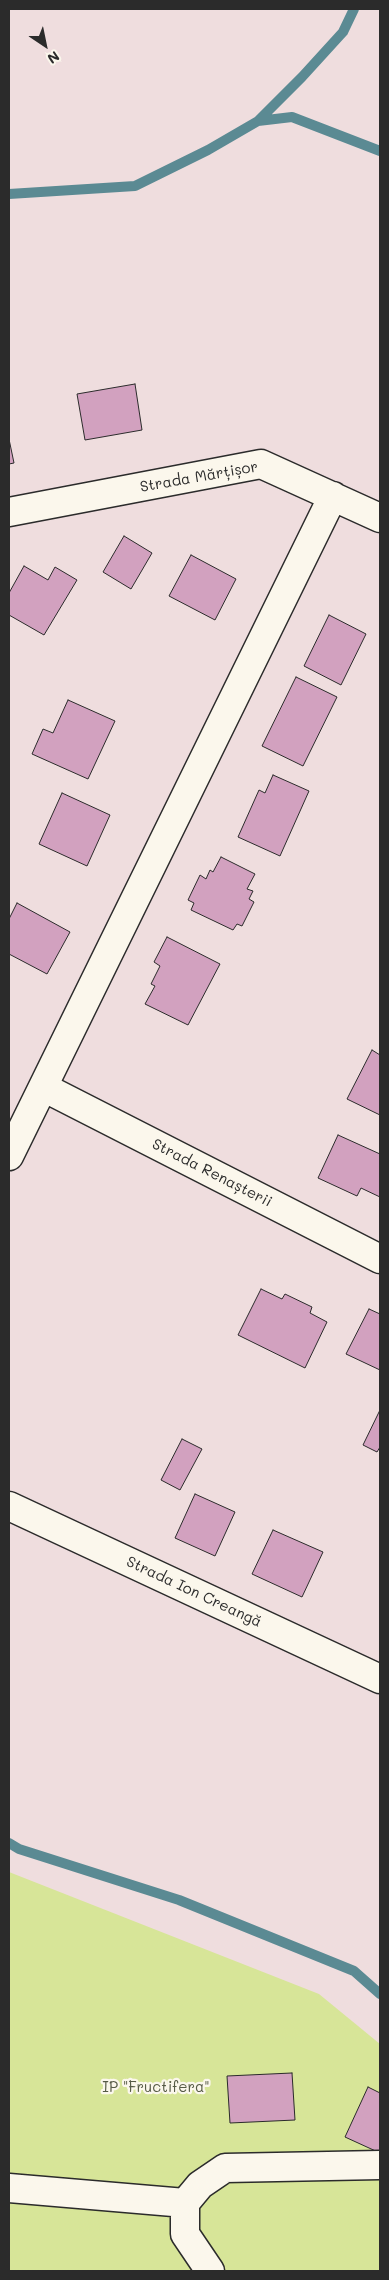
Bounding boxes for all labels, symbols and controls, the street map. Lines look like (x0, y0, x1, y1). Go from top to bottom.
north arrow (20, 20, 70, 70)
text: N (44, 47, 63, 69)
street label: Strada Mărțișor (139, 458, 259, 496)
street label: Strada Renașterii (149, 1135, 275, 1211)
street label: Strada Ion Creangă (123, 1553, 265, 1631)
park label: IP "Fructifera" (102, 2078, 210, 2096)

